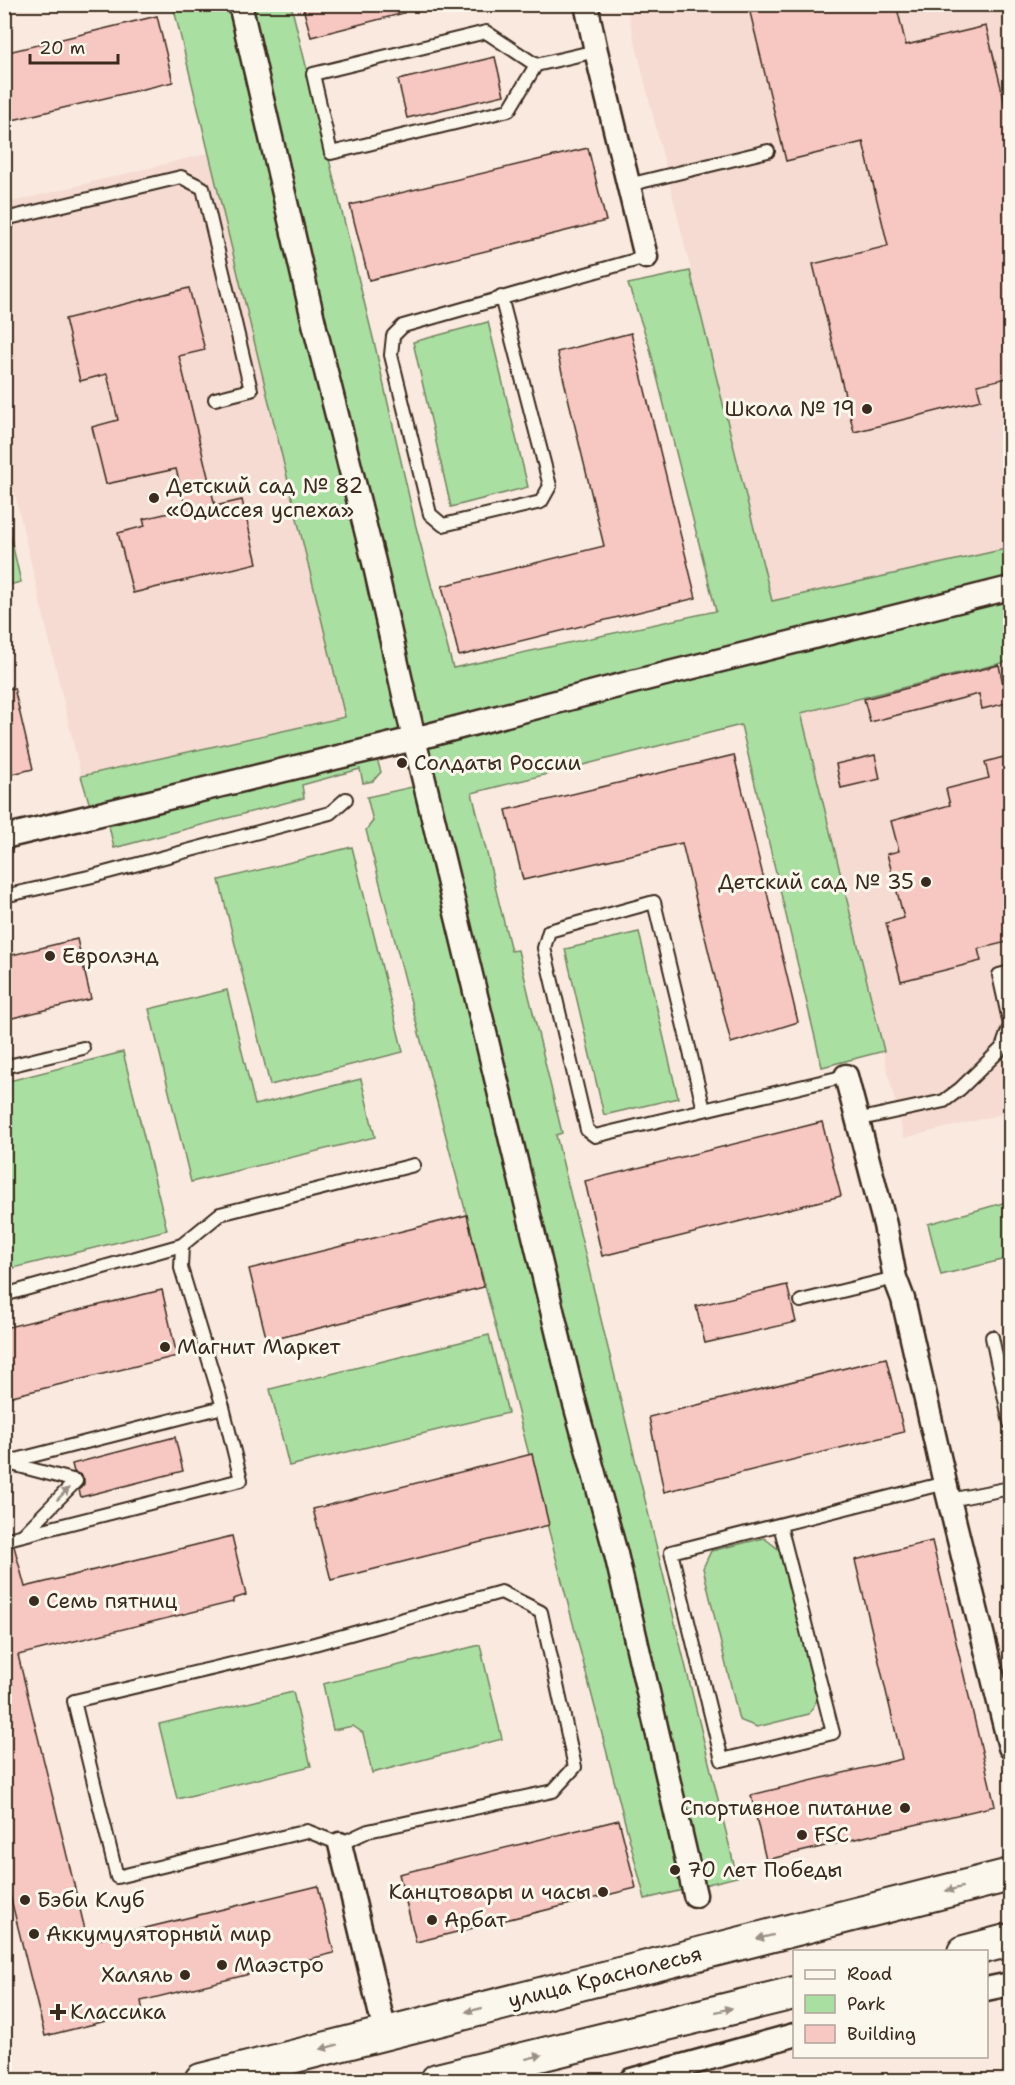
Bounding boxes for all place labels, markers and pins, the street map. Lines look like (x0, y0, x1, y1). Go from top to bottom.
place label: Школа № 19 (725, 395, 855, 423)
marker: Школа № 19 (860, 402, 874, 416)
place label: Детский сад № 82 «Одиссея успеха» (166, 472, 363, 524)
marker: Детский сад № 82 «Одиссея успеха» (147, 491, 161, 505)
place label: Солдаты России (414, 749, 582, 777)
marker: Солдаты России (395, 756, 409, 770)
place label: Детский сад № 35 (718, 868, 914, 896)
marker: Детский сад № 35 (919, 875, 933, 889)
place label: Евролэнд (62, 942, 159, 970)
marker: Евролэнд (43, 949, 57, 963)
place label: Магнит Маркет (177, 1333, 341, 1361)
marker: Магнит Маркет (158, 1340, 172, 1354)
place label: Семь пятниц (46, 1587, 177, 1615)
marker: Семь пятниц (27, 1594, 41, 1608)
place label: Спортивное питание (680, 1794, 893, 1822)
marker: Спортивное питание (898, 1801, 912, 1815)
place label: FSC (814, 1821, 849, 1849)
marker: FSC (795, 1828, 809, 1842)
place label: 70 лет Победы (687, 1856, 843, 1884)
marker: 70 лет Победы (668, 1863, 682, 1877)
place label: Канцтовары и часы (389, 1878, 591, 1906)
marker: Канцтовары и часы (596, 1885, 610, 1899)
place label: Бэби Клуб (37, 1886, 145, 1914)
marker: Бэби Клуб (18, 1893, 32, 1907)
place label: Арбат (444, 1906, 507, 1934)
marker: Арбат (425, 1913, 439, 1927)
place label: Аккумуляторный мир (46, 1920, 272, 1948)
marker: Аккумуляторный мир (27, 1927, 41, 1941)
place label: Маэстро (234, 1951, 324, 1979)
marker: Маэстро (215, 1958, 229, 1972)
place label: Халяль (101, 1961, 173, 1989)
marker: Халяль (178, 1968, 192, 1982)
place label: Классика (70, 1998, 166, 2026)
marker: Классика (51, 2005, 65, 2019)

